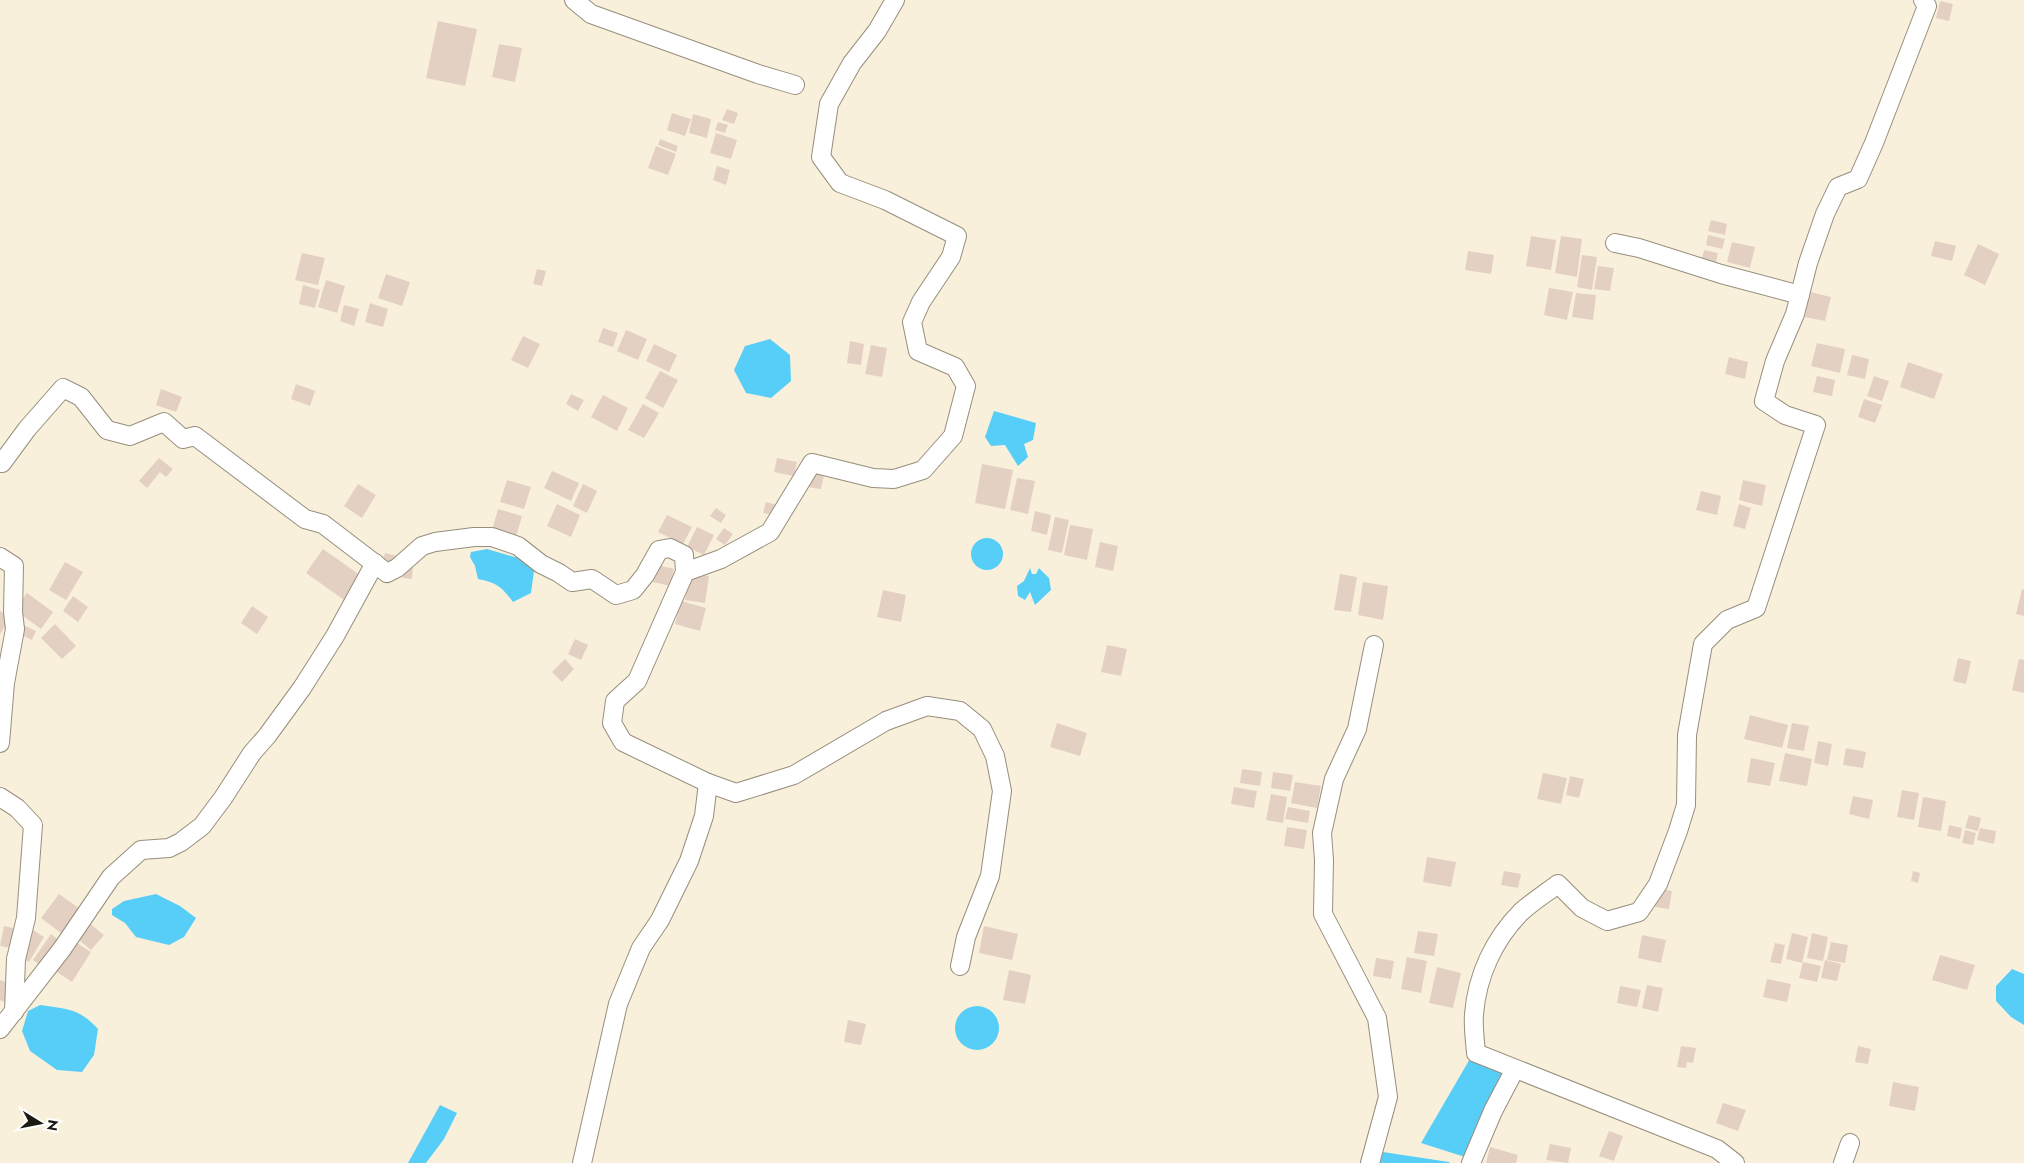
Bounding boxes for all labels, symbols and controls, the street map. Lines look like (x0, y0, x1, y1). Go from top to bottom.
north arrow (15, 1098, 65, 1148)
text: N (42, 1118, 64, 1132)

